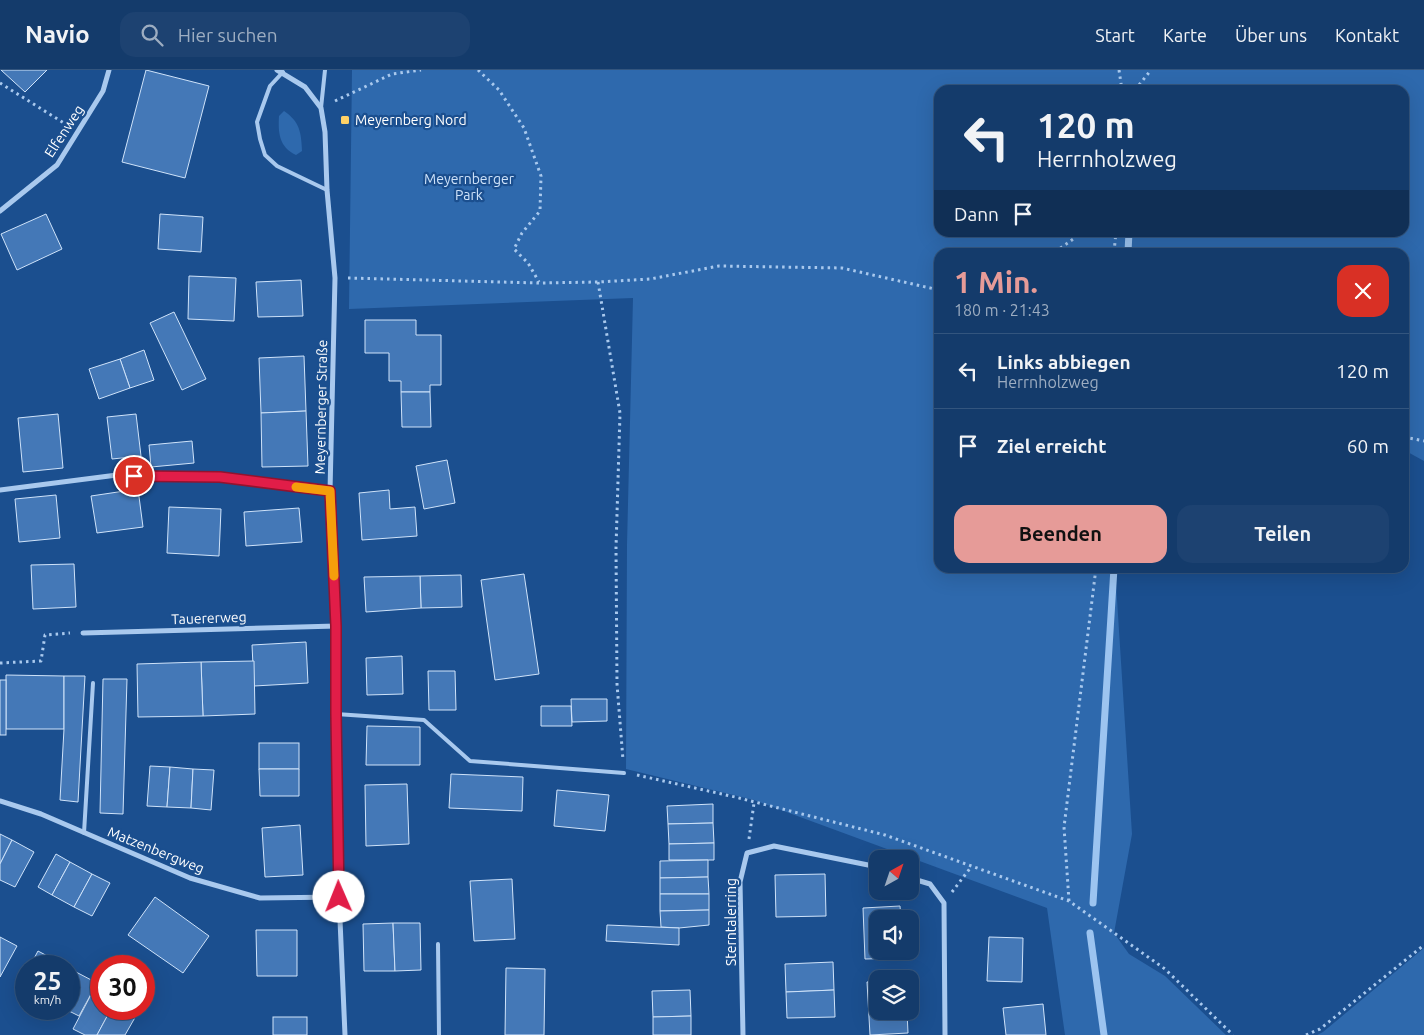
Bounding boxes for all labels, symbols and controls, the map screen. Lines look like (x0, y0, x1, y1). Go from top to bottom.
search box (120, 12, 470, 57)
text: Navio (25, 21, 90, 48)
icon: search (138, 21, 166, 49)
text: Hier suchen (178, 24, 278, 46)
text: Start (1095, 25, 1135, 45)
text: Karte (1163, 25, 1207, 45)
text: Über uns (1235, 25, 1307, 45)
text: Kontakt (1335, 25, 1399, 45)
street label: Elfenweg (41, 102, 87, 160)
icon: left (954, 105, 1019, 170)
text: 120 m (1037, 105, 1135, 145)
place label: Meyernberg Nord (355, 112, 467, 128)
marker: Meyernberg Nord (339, 114, 351, 126)
text: Herrnholzweg (1037, 146, 1177, 171)
park label: Meyernberger Park (424, 171, 515, 203)
icon: arrive (1009, 200, 1037, 228)
text: Dann (954, 203, 999, 225)
text: 1 Min. (954, 265, 1038, 299)
button: close (1337, 265, 1389, 317)
text: 180 m · 21:43 (954, 301, 1050, 319)
street label: Meyernberger Straße (312, 340, 330, 474)
text: Links abbiegen (997, 351, 1131, 373)
icon: left (954, 357, 982, 385)
text: 120 m (1336, 360, 1389, 382)
text: Herrnholzweg (997, 373, 1099, 391)
icon: arrive (954, 432, 982, 460)
text: Ziel erreicht (997, 435, 1106, 457)
text: 60 m (1347, 435, 1389, 457)
pin (113, 455, 155, 497)
icon: arrive (120, 462, 148, 490)
button: Beenden (954, 505, 1167, 563)
button: Teilen (1177, 505, 1389, 563)
street label: Tauererweg (171, 609, 247, 627)
street label: Matzenbergweg (105, 823, 207, 877)
north arrow (869, 850, 919, 900)
map controls (869, 850, 919, 1020)
position arrow (312, 870, 364, 922)
street label: Sterntalerring (723, 878, 739, 966)
button: sound (869, 910, 919, 960)
speed limit sign: 30 (90, 955, 155, 1020)
text: 25 (33, 967, 62, 995)
button: layers (869, 970, 919, 1020)
text: km/h (34, 993, 61, 1006)

